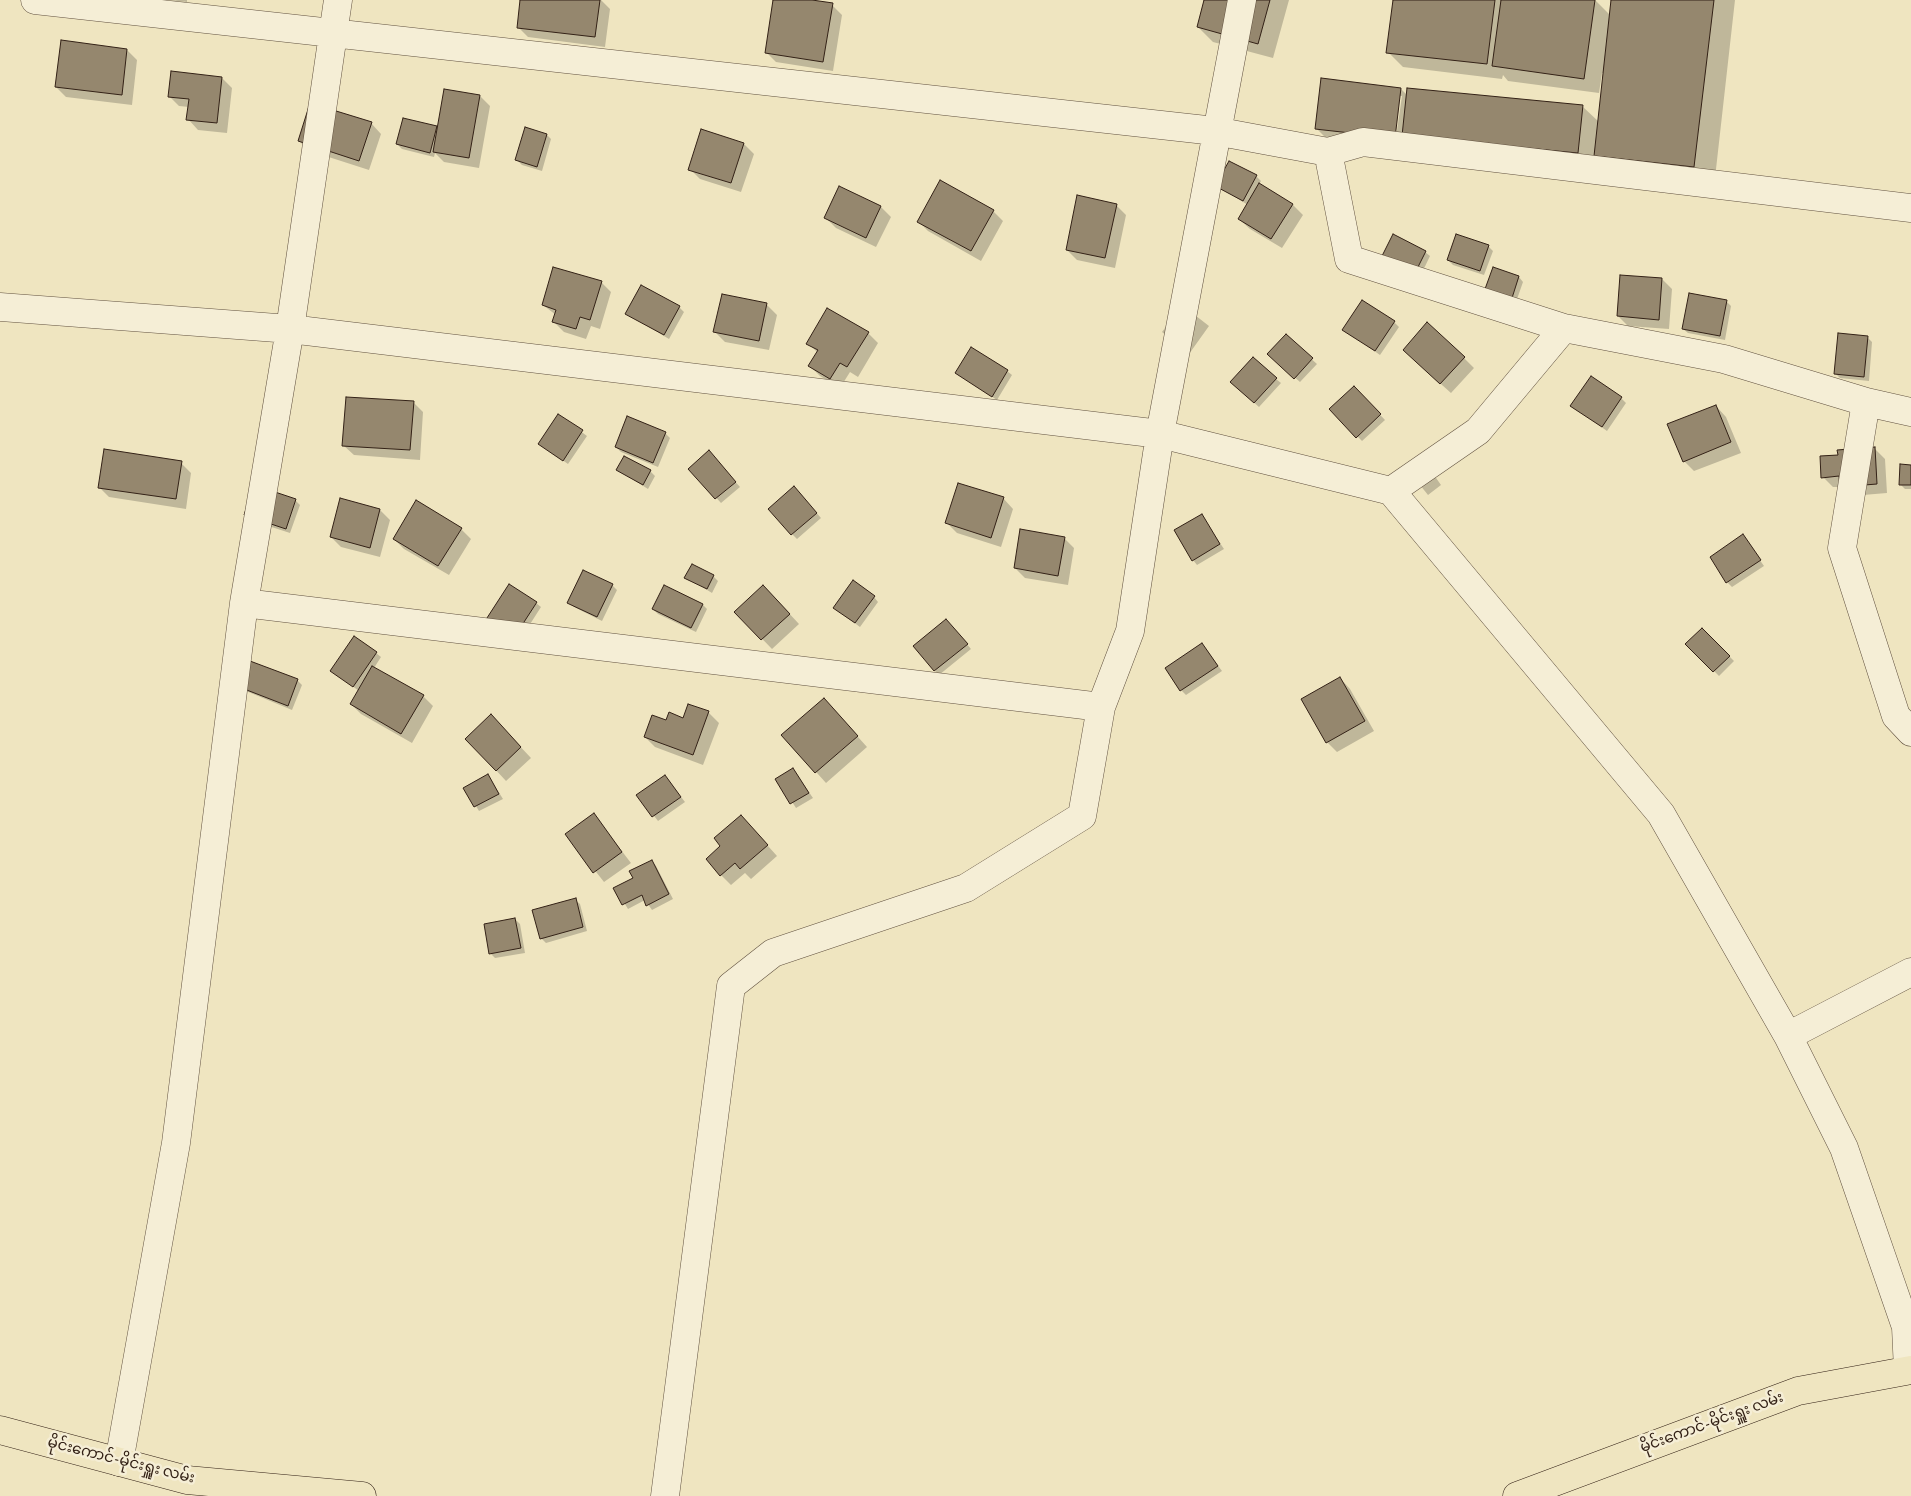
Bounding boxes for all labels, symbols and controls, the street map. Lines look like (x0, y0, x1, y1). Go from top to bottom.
street label: မိုင်းကောင်-မိုင်းရှူး လမ်း (1638, 1389, 1786, 1457)
street label: မိုင်းကောင်-မိုင်းရှူး လမ်း (46, 1434, 196, 1488)

